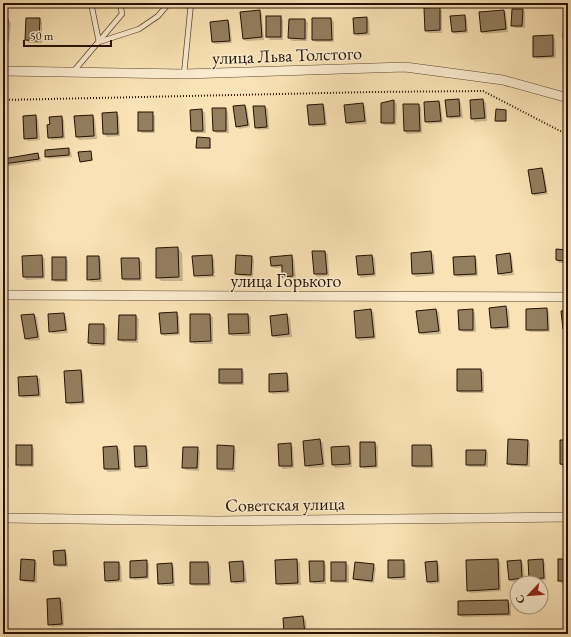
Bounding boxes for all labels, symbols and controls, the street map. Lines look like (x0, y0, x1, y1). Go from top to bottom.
scale bar (24, 22, 111, 48)
text: 50 m (30, 28, 54, 44)
street label: улица Льва Толстого (212, 41, 362, 69)
street label: улица Горького (230, 269, 342, 292)
street label: Советская улица (225, 491, 346, 517)
north arrow (509, 575, 549, 615)
text: С (512, 593, 528, 606)

